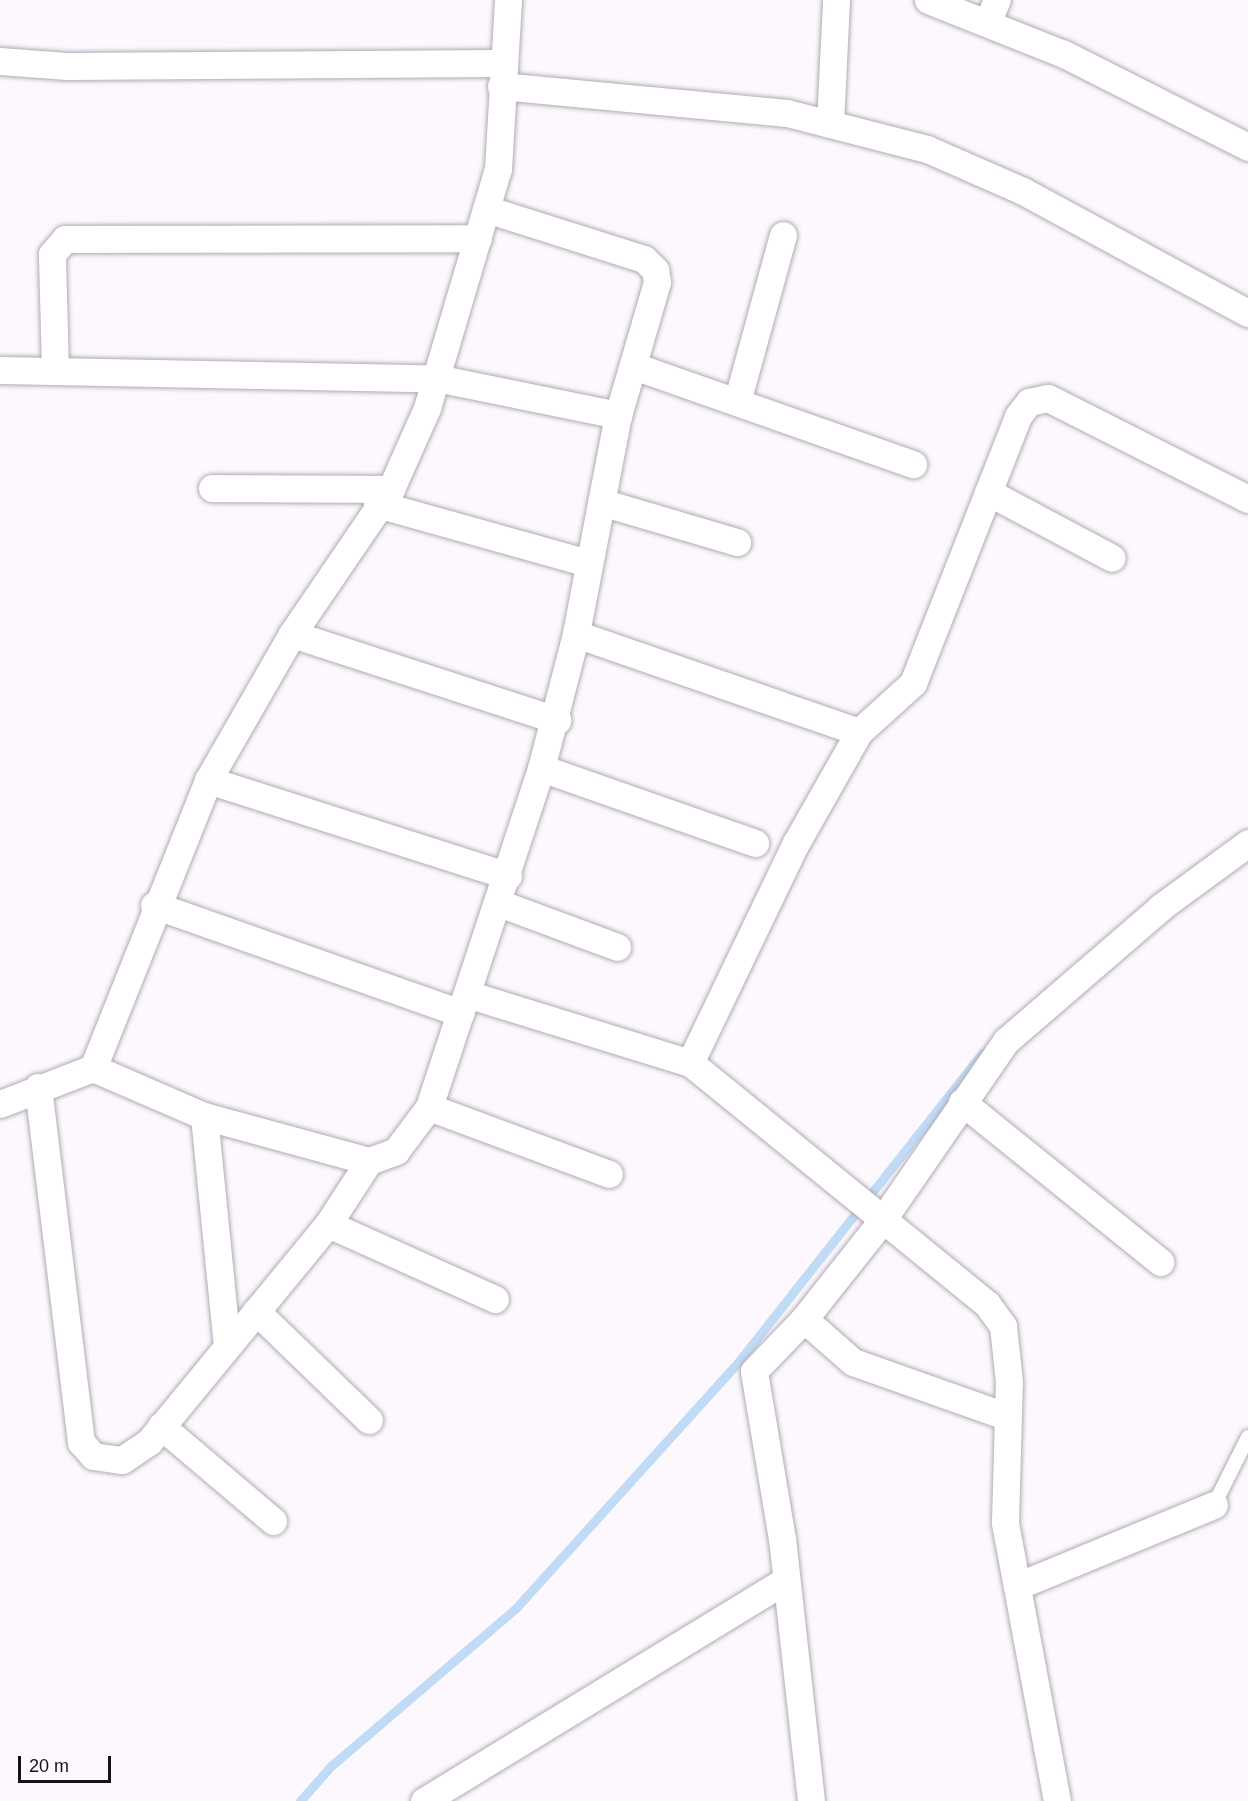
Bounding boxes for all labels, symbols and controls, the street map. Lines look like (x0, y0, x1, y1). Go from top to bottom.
scale bar (21, 1744, 114, 1782)
text: 20 m (29, 1756, 69, 1776)

